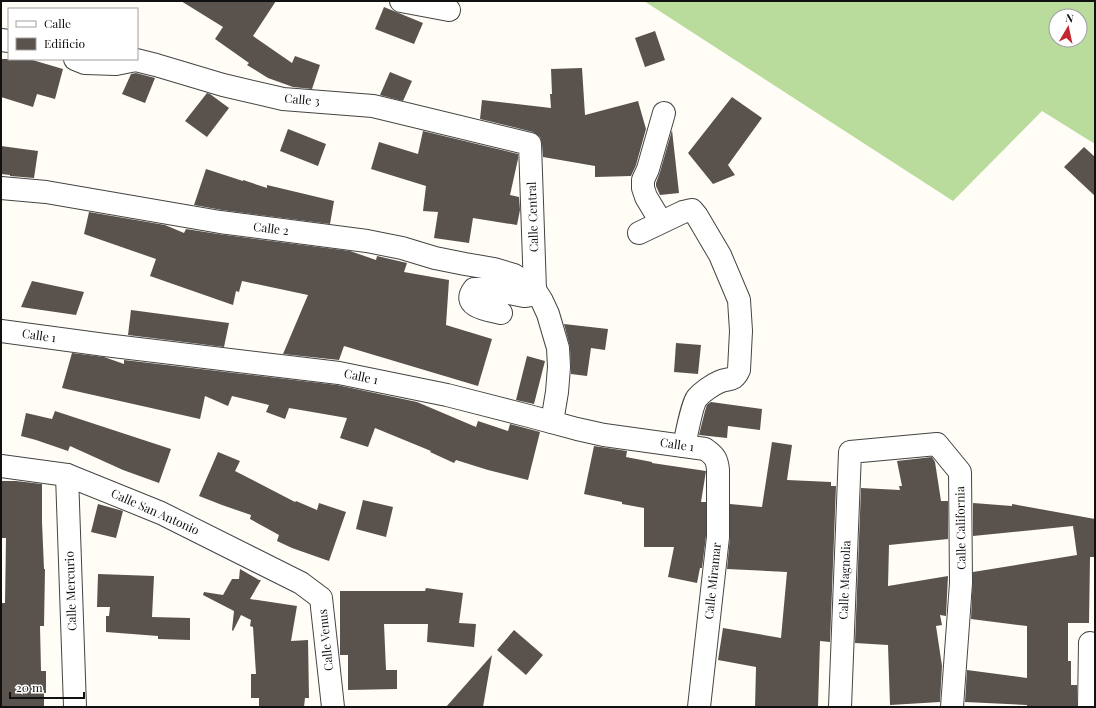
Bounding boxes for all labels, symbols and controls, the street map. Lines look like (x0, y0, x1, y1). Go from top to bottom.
legend (8, 8, 138, 60)
north arrow (1048, 8, 1088, 48)
text: N (1065, 10, 1075, 26)
text: Calle (44, 15, 71, 31)
text: Edificio (44, 35, 86, 51)
street label: Calle 3 (284, 89, 320, 109)
street label: Calle Central (523, 181, 541, 253)
street label: Calle 2 (252, 218, 290, 238)
street label: Calle 1 (21, 325, 58, 345)
street label: Calle 1 (343, 365, 380, 388)
street label: Calle 1 (659, 434, 696, 454)
street label: Calle San Antonio (109, 484, 202, 538)
street label: Calle California (951, 486, 969, 570)
street label: Calle Magnolia (835, 540, 853, 620)
street label: Calle Miramar (700, 541, 724, 620)
street label: Calle Mercurio (61, 551, 79, 631)
street label: Calle Venus (314, 608, 336, 672)
scale bar (10, 674, 84, 700)
text: 20 m (16, 679, 43, 695)

